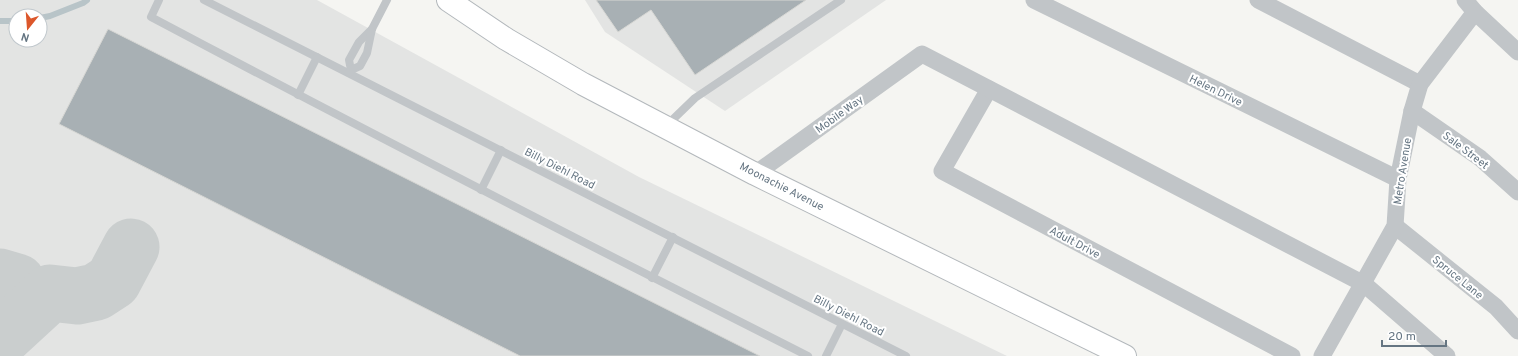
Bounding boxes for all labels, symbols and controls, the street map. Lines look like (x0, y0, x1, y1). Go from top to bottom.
north arrow (8, 8, 48, 48)
text: N (20, 29, 31, 44)
street label: Helen Drive (1187, 72, 1244, 110)
street label: Mobile Way (813, 93, 866, 137)
street label: Sale Street (1440, 129, 1491, 173)
street label: Metro Avenue (1391, 137, 1415, 206)
street label: Billy Diehl Road (522, 145, 597, 193)
street label: Moonachie Avenue (737, 160, 826, 214)
street label: Adult Drive (1047, 224, 1102, 262)
street label: Spruce Lane (1429, 253, 1486, 303)
street label: Billy Diehl Road (811, 292, 886, 340)
scale bar (1382, 322, 1446, 348)
text: 20 m (1388, 329, 1416, 345)

